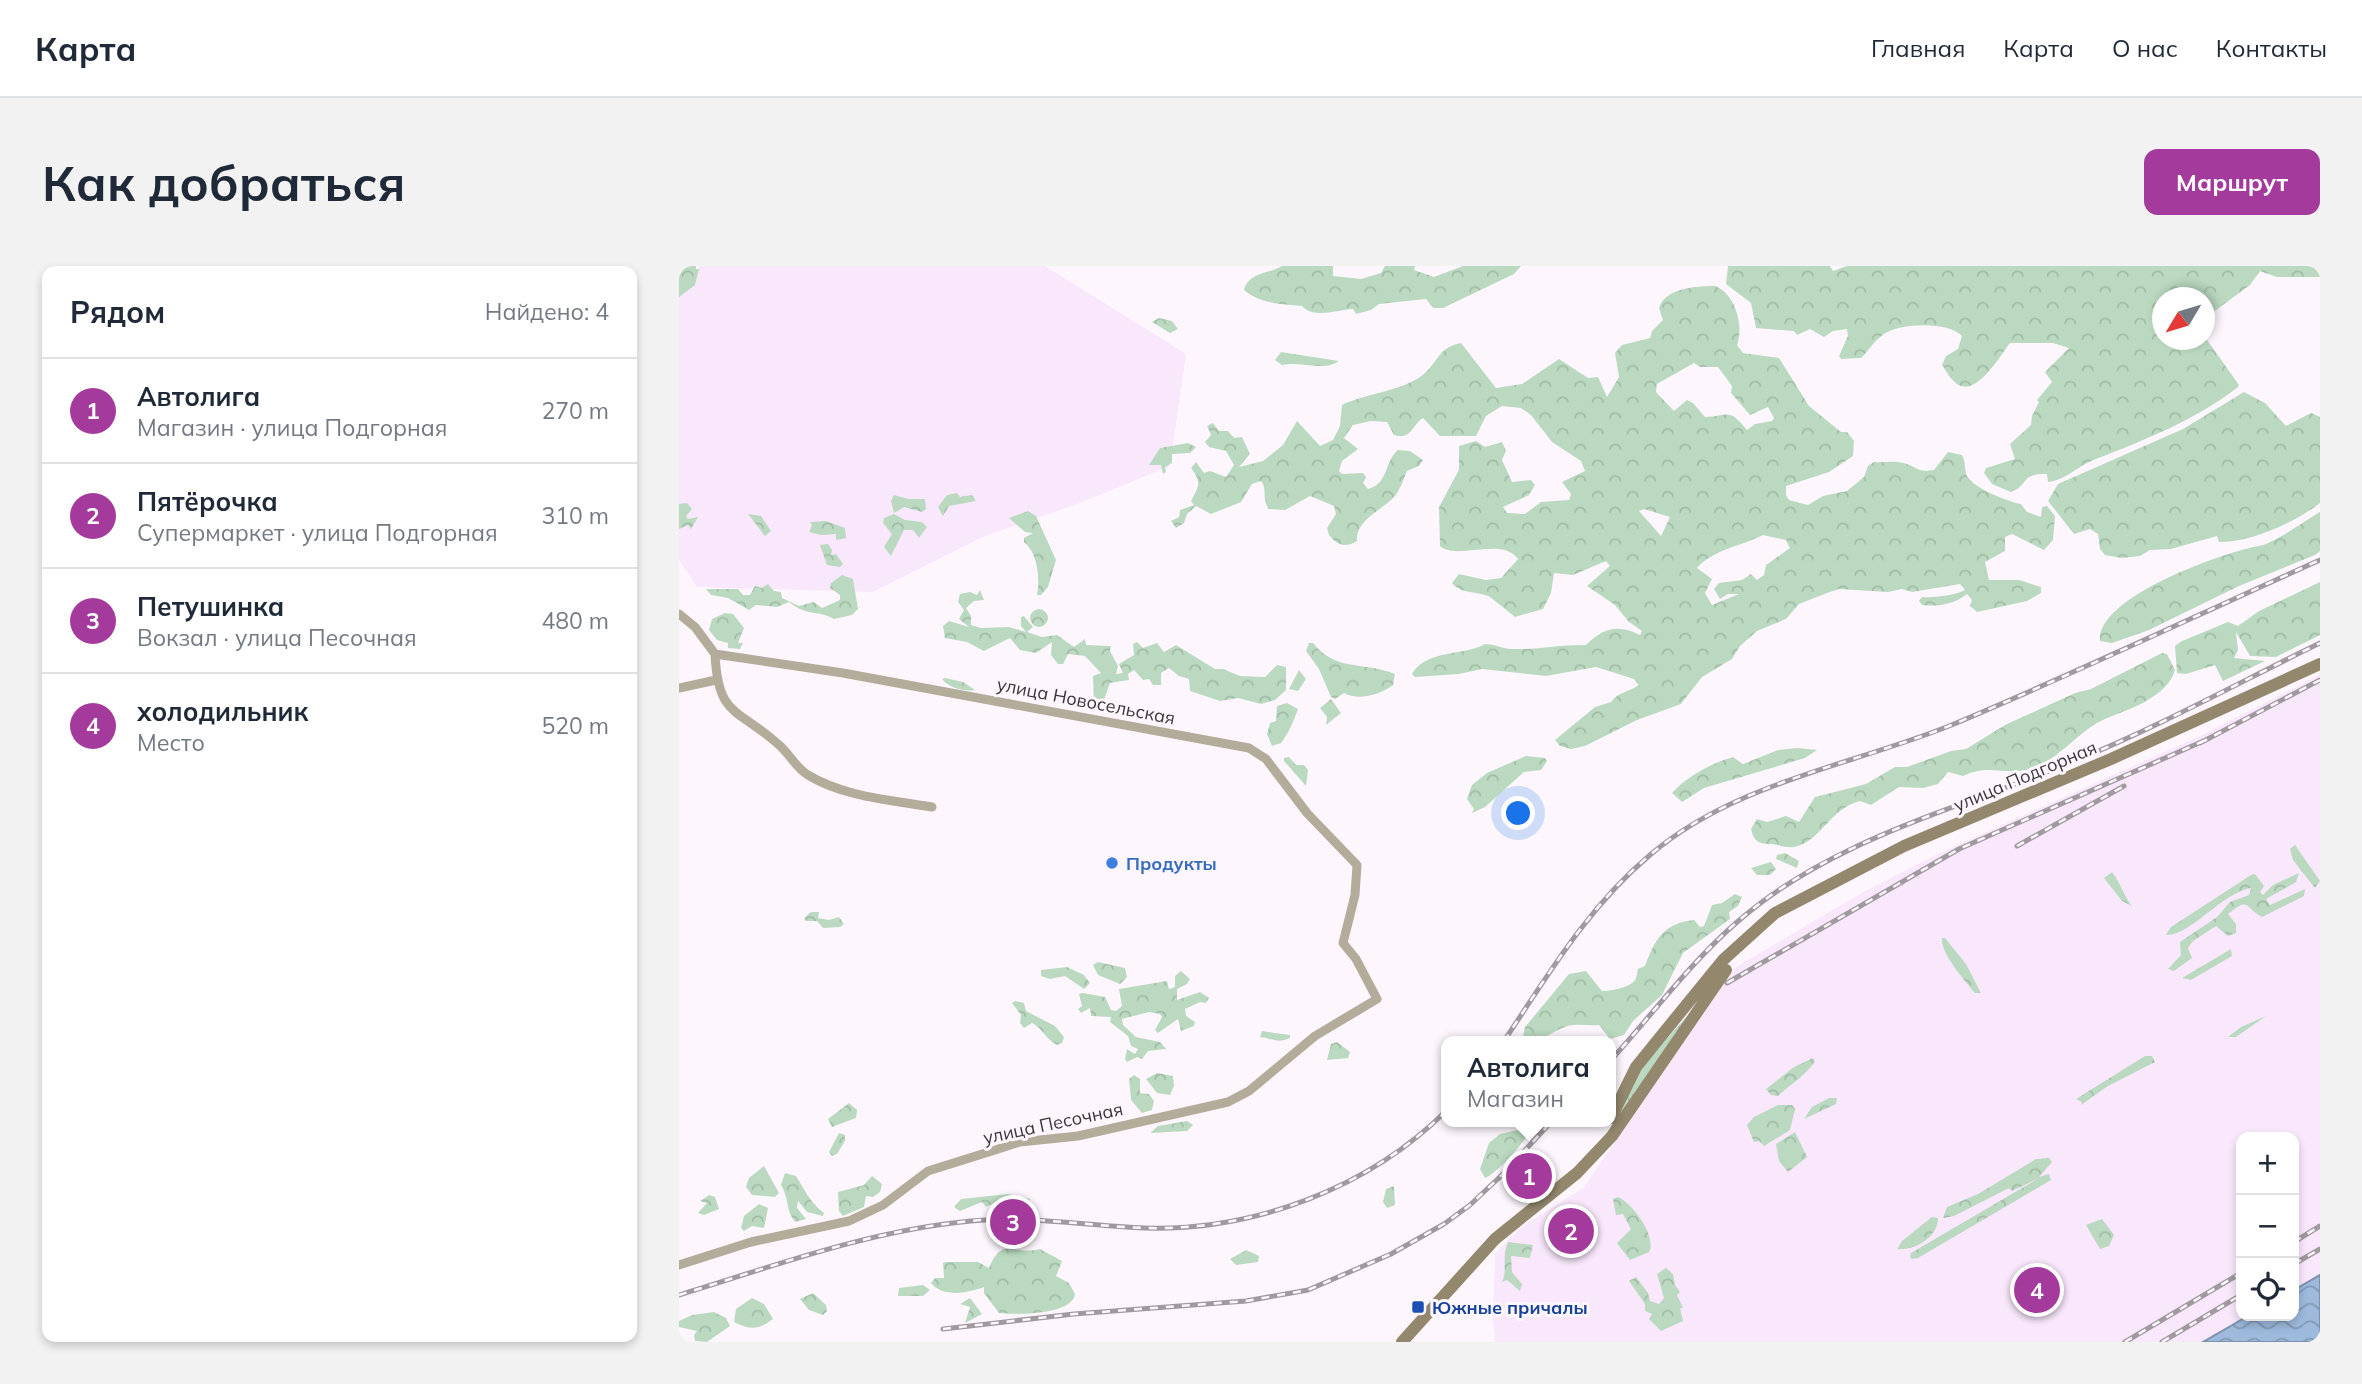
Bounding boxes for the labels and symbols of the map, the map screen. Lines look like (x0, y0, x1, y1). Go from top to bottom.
north arrow (2152, 287, 2215, 350)
street label: улица Новосельская (995, 672, 1177, 730)
street label: улица Подгорная (1950, 735, 2100, 817)
your location (1501, 796, 1535, 830)
place label: Продукты (1126, 852, 1217, 875)
marker: Продукты (1104, 855, 1120, 871)
street label: улица Песочная (981, 1097, 1125, 1149)
pin: 1 (1506, 1150, 1552, 1202)
pin: 3 (990, 1196, 1036, 1248)
pin: 2 (1548, 1205, 1594, 1257)
pin: 4 (2014, 1264, 2060, 1316)
place label: Южные причалы (1432, 1296, 1588, 1319)
marker: Южные причалы (1410, 1299, 1426, 1315)

